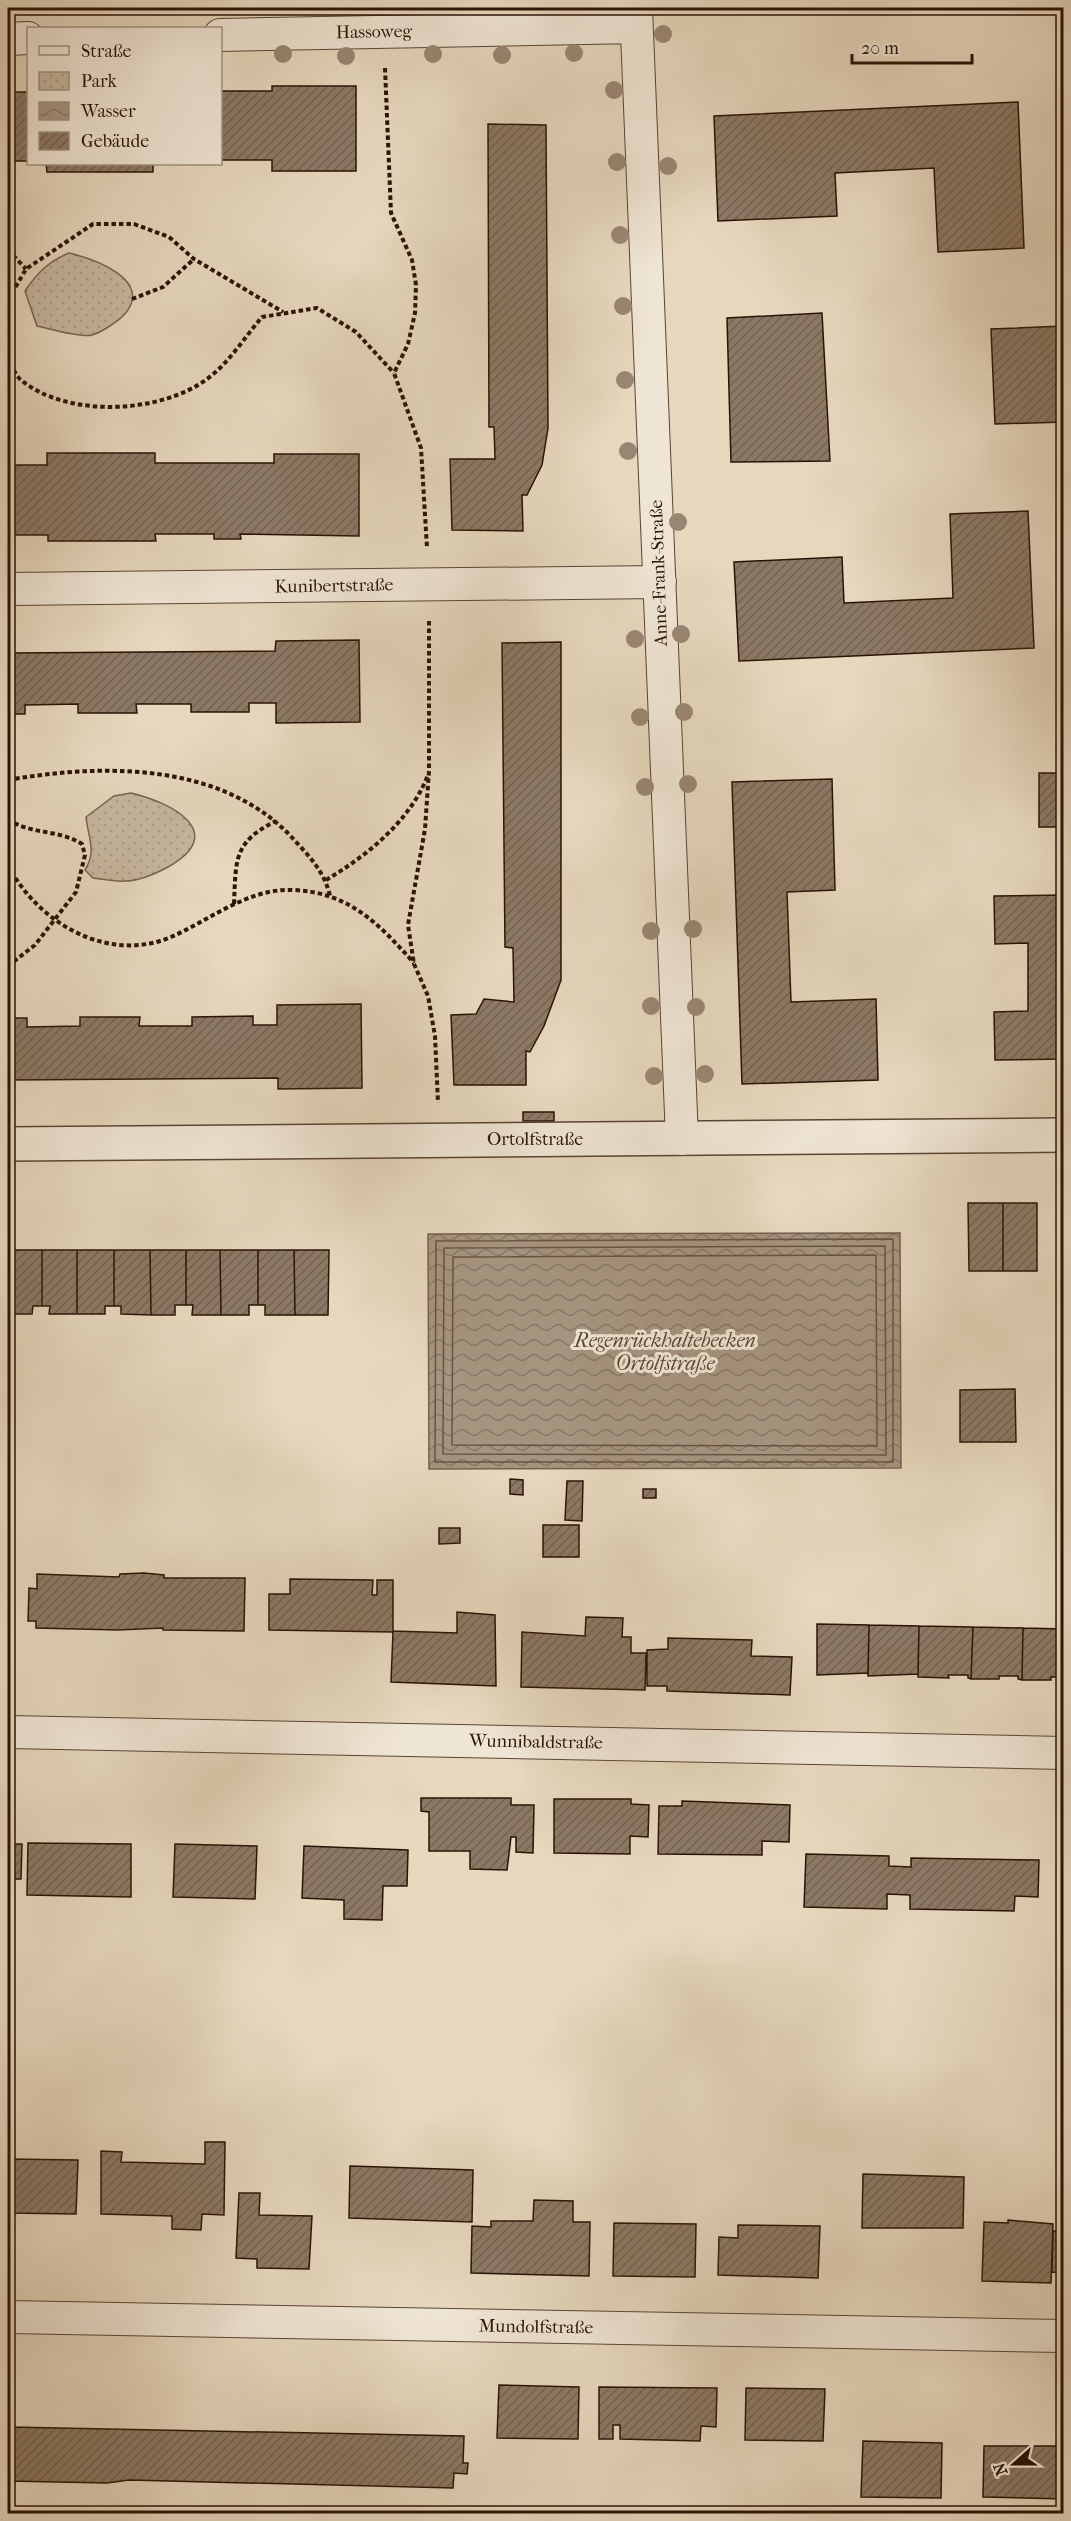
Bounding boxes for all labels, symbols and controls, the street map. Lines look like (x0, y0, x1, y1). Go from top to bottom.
street label: Hassoweg (336, 21, 413, 43)
legend (27, 27, 222, 165)
scale bar (852, 27, 972, 65)
text: 20 m (861, 38, 899, 59)
text: Straße (81, 41, 132, 62)
text: Park (81, 71, 118, 92)
text: Wasser (80, 101, 136, 122)
text: Gebäude (81, 131, 149, 152)
street label: Anne-Frank-Straße (646, 499, 672, 648)
street label: Kunibertstraße (274, 574, 394, 598)
street label: Ortolfstraße (487, 1129, 583, 1150)
water label: Regenrückhaltebecken Ortolfstraße (572, 1329, 756, 1375)
street label: Wunnibaldstraße (468, 1730, 603, 1754)
street label: Mundolfstraße (479, 2316, 593, 2338)
north arrow (984, 2434, 1044, 2494)
text: N (989, 2459, 1012, 2478)

